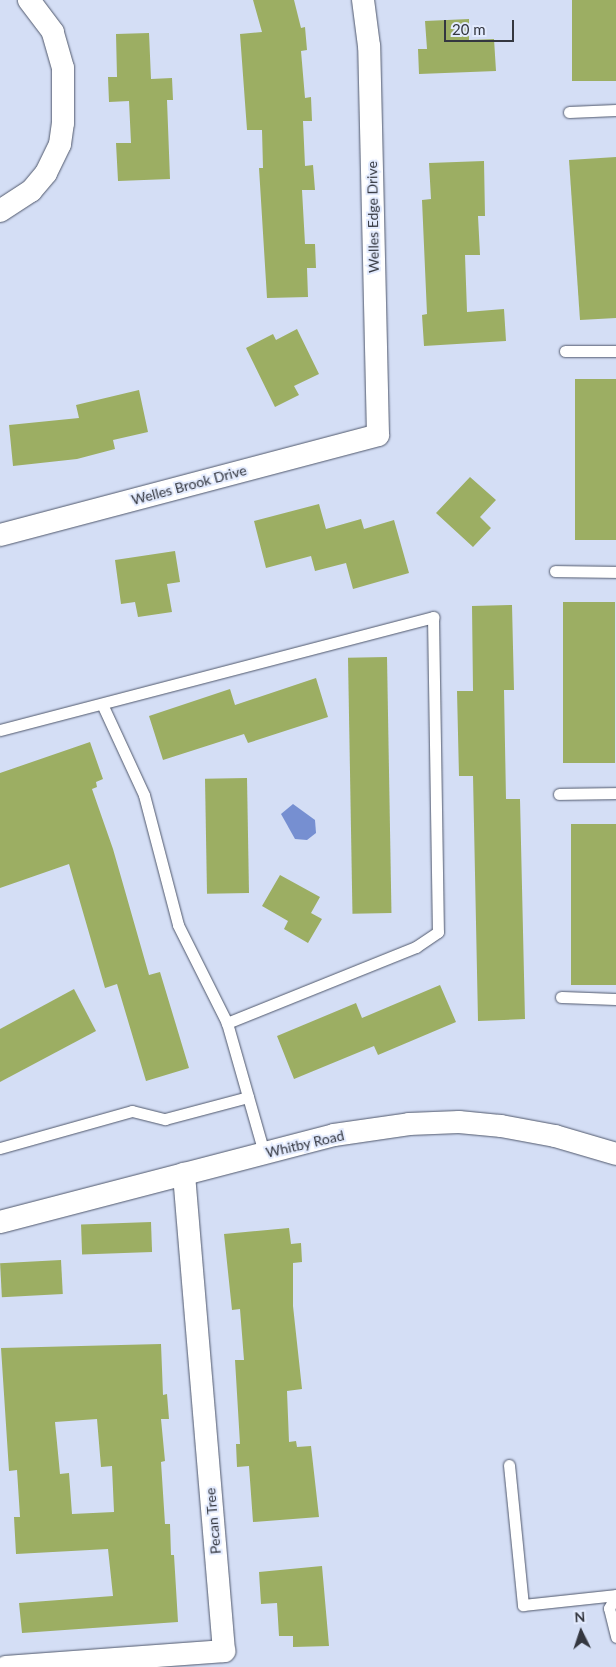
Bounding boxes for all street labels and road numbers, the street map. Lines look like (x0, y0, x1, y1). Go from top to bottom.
street label: Welles Edge Drive (364, 161, 382, 273)
street label: Welles Brook Drive (130, 462, 248, 508)
street label: Whitby Road (264, 1127, 346, 1161)
street label: Pecan Tree (202, 1487, 224, 1555)

